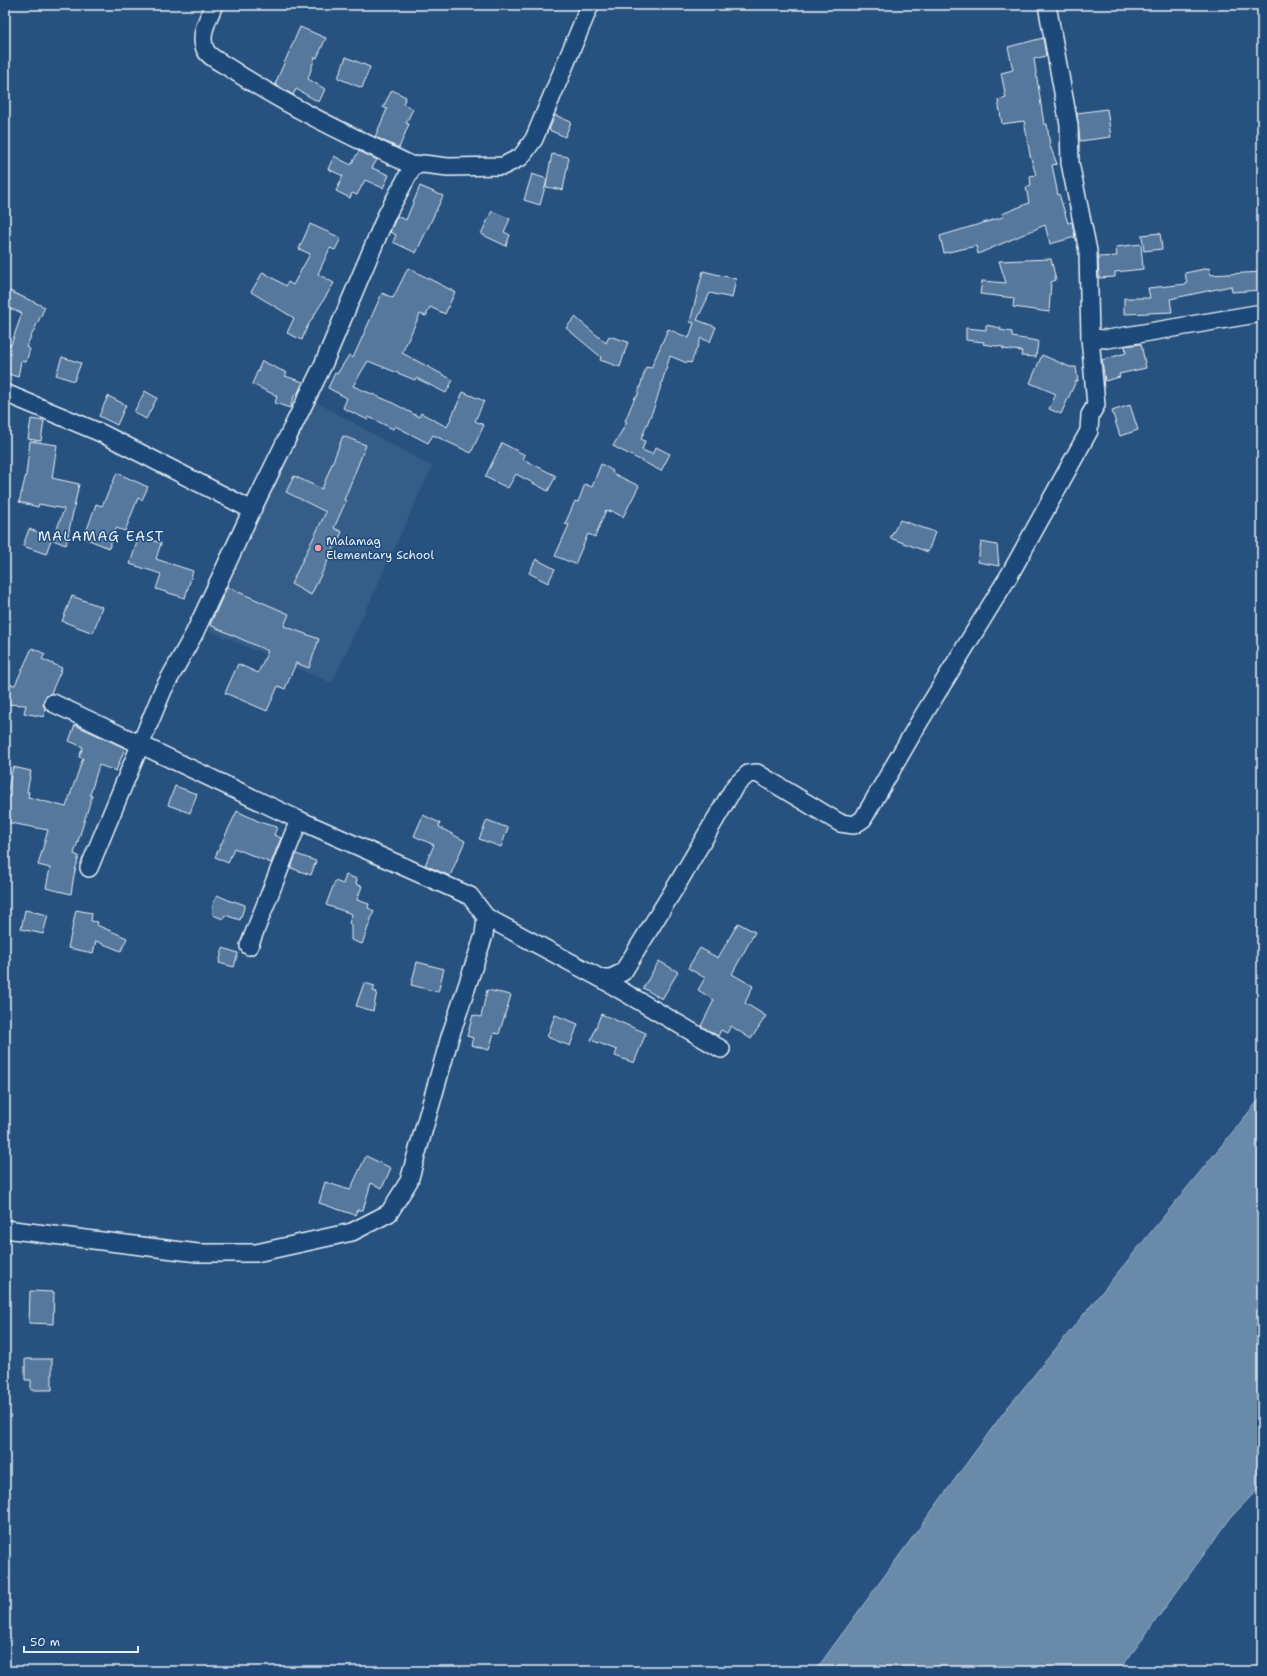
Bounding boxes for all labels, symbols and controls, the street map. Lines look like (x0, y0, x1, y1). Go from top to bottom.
district label: MALAMAG EAST (38, 527, 164, 545)
place label: Malamag Elementary School (326, 533, 434, 563)
marker: Malamag Elementary School (313, 543, 323, 553)
scale bar (24, 1628, 138, 1654)
text: 50 m (30, 1634, 60, 1650)

